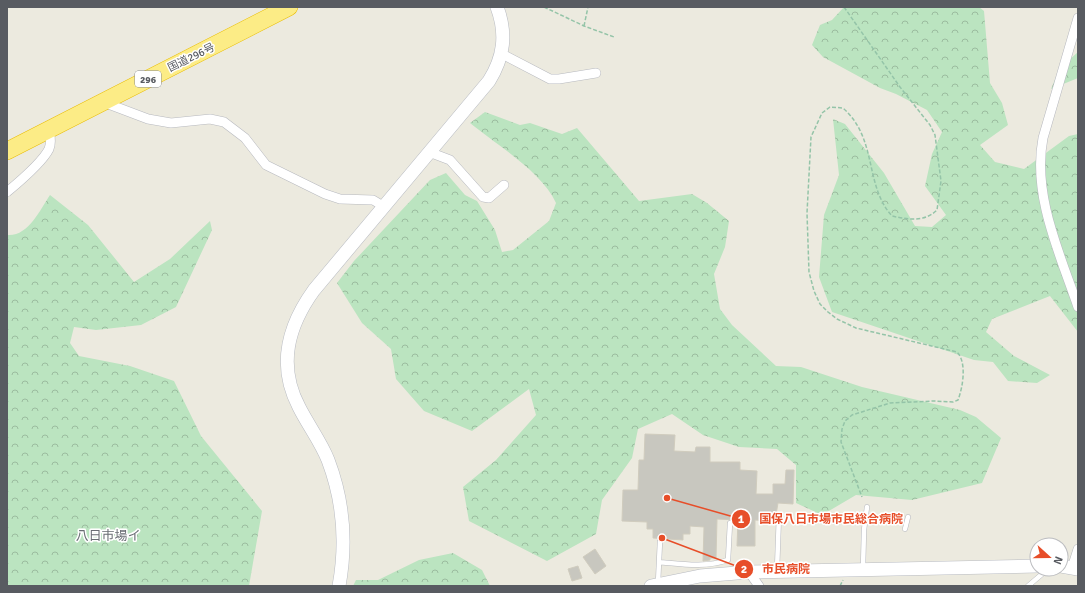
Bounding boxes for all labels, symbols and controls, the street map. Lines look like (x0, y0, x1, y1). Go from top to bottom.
street label: 国道296号 (166, 40, 217, 74)
road number: 296 (135, 71, 161, 87)
callout: 国保八日市場市民総合病院 (731, 507, 911, 531)
text: 1 (738, 512, 745, 527)
text: 国保八日市場市民総合病院 (759, 512, 903, 527)
district label: 八日市場イ (75, 528, 141, 544)
north arrow (1029, 537, 1069, 577)
text: N (1050, 555, 1065, 566)
callout: 市民病院 (734, 557, 818, 581)
text: 2 (741, 562, 747, 577)
text: 市民病院 (762, 562, 810, 577)

